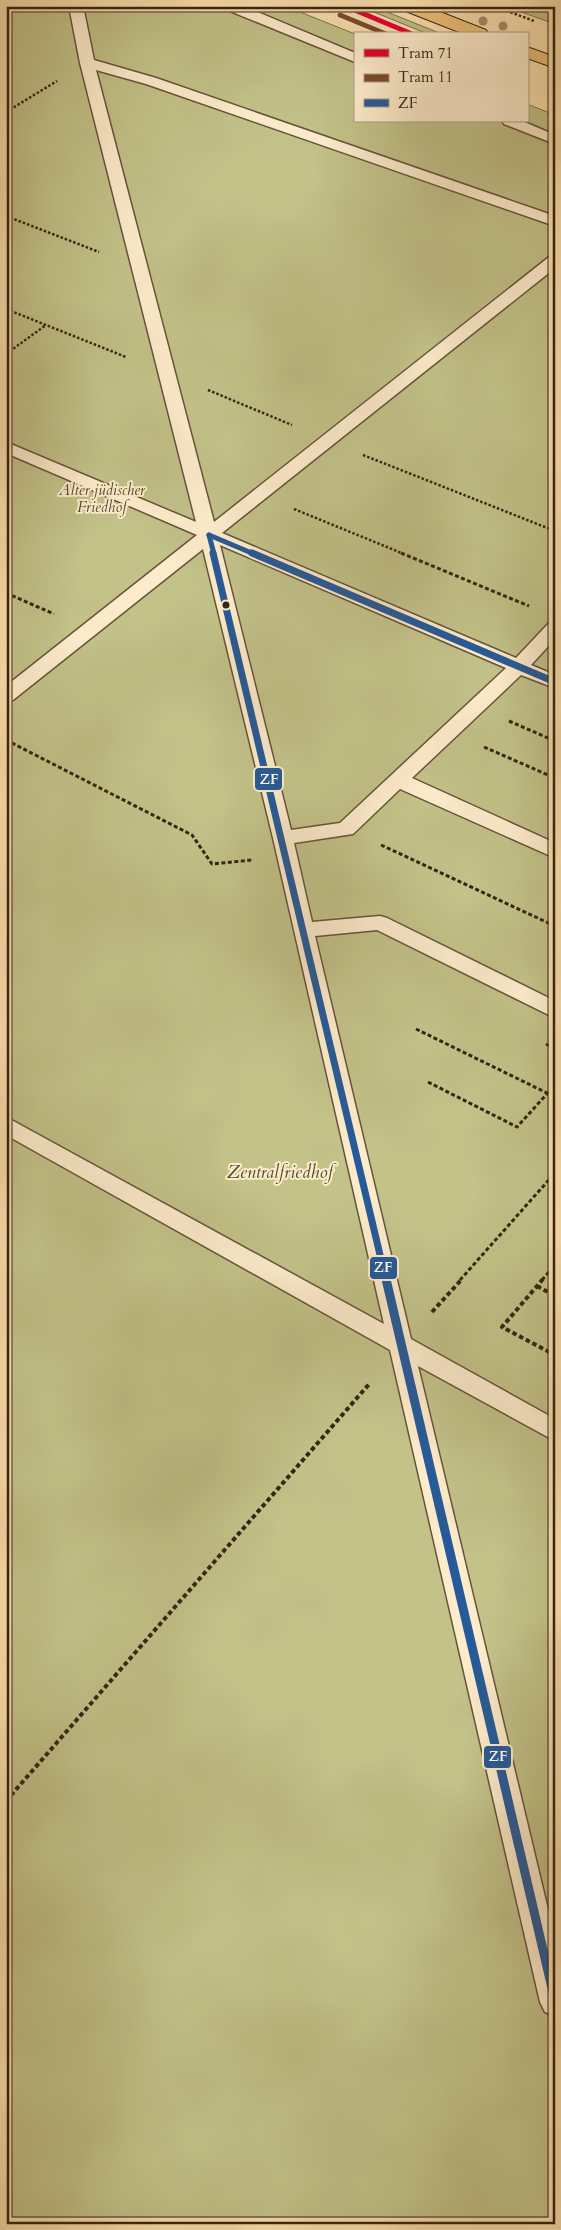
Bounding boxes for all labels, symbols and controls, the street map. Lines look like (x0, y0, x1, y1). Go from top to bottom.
legend (354, 32, 528, 122)
text: Tram 71 (398, 43, 453, 63)
text: Tram 11 (398, 67, 453, 87)
text: ZF (398, 93, 417, 113)
park label: Alter jüdischer Friedhof (58, 480, 146, 517)
unlabelled marker (221, 600, 231, 610)
line badge: ZF (254, 767, 283, 791)
text: ZF (260, 770, 278, 789)
park label: Zentralfriedhof (227, 1160, 337, 1185)
line badge: ZF (369, 1256, 398, 1280)
text: ZF (374, 1258, 392, 1277)
line badge: ZF (483, 1745, 512, 1769)
text: ZF (489, 1747, 507, 1766)

